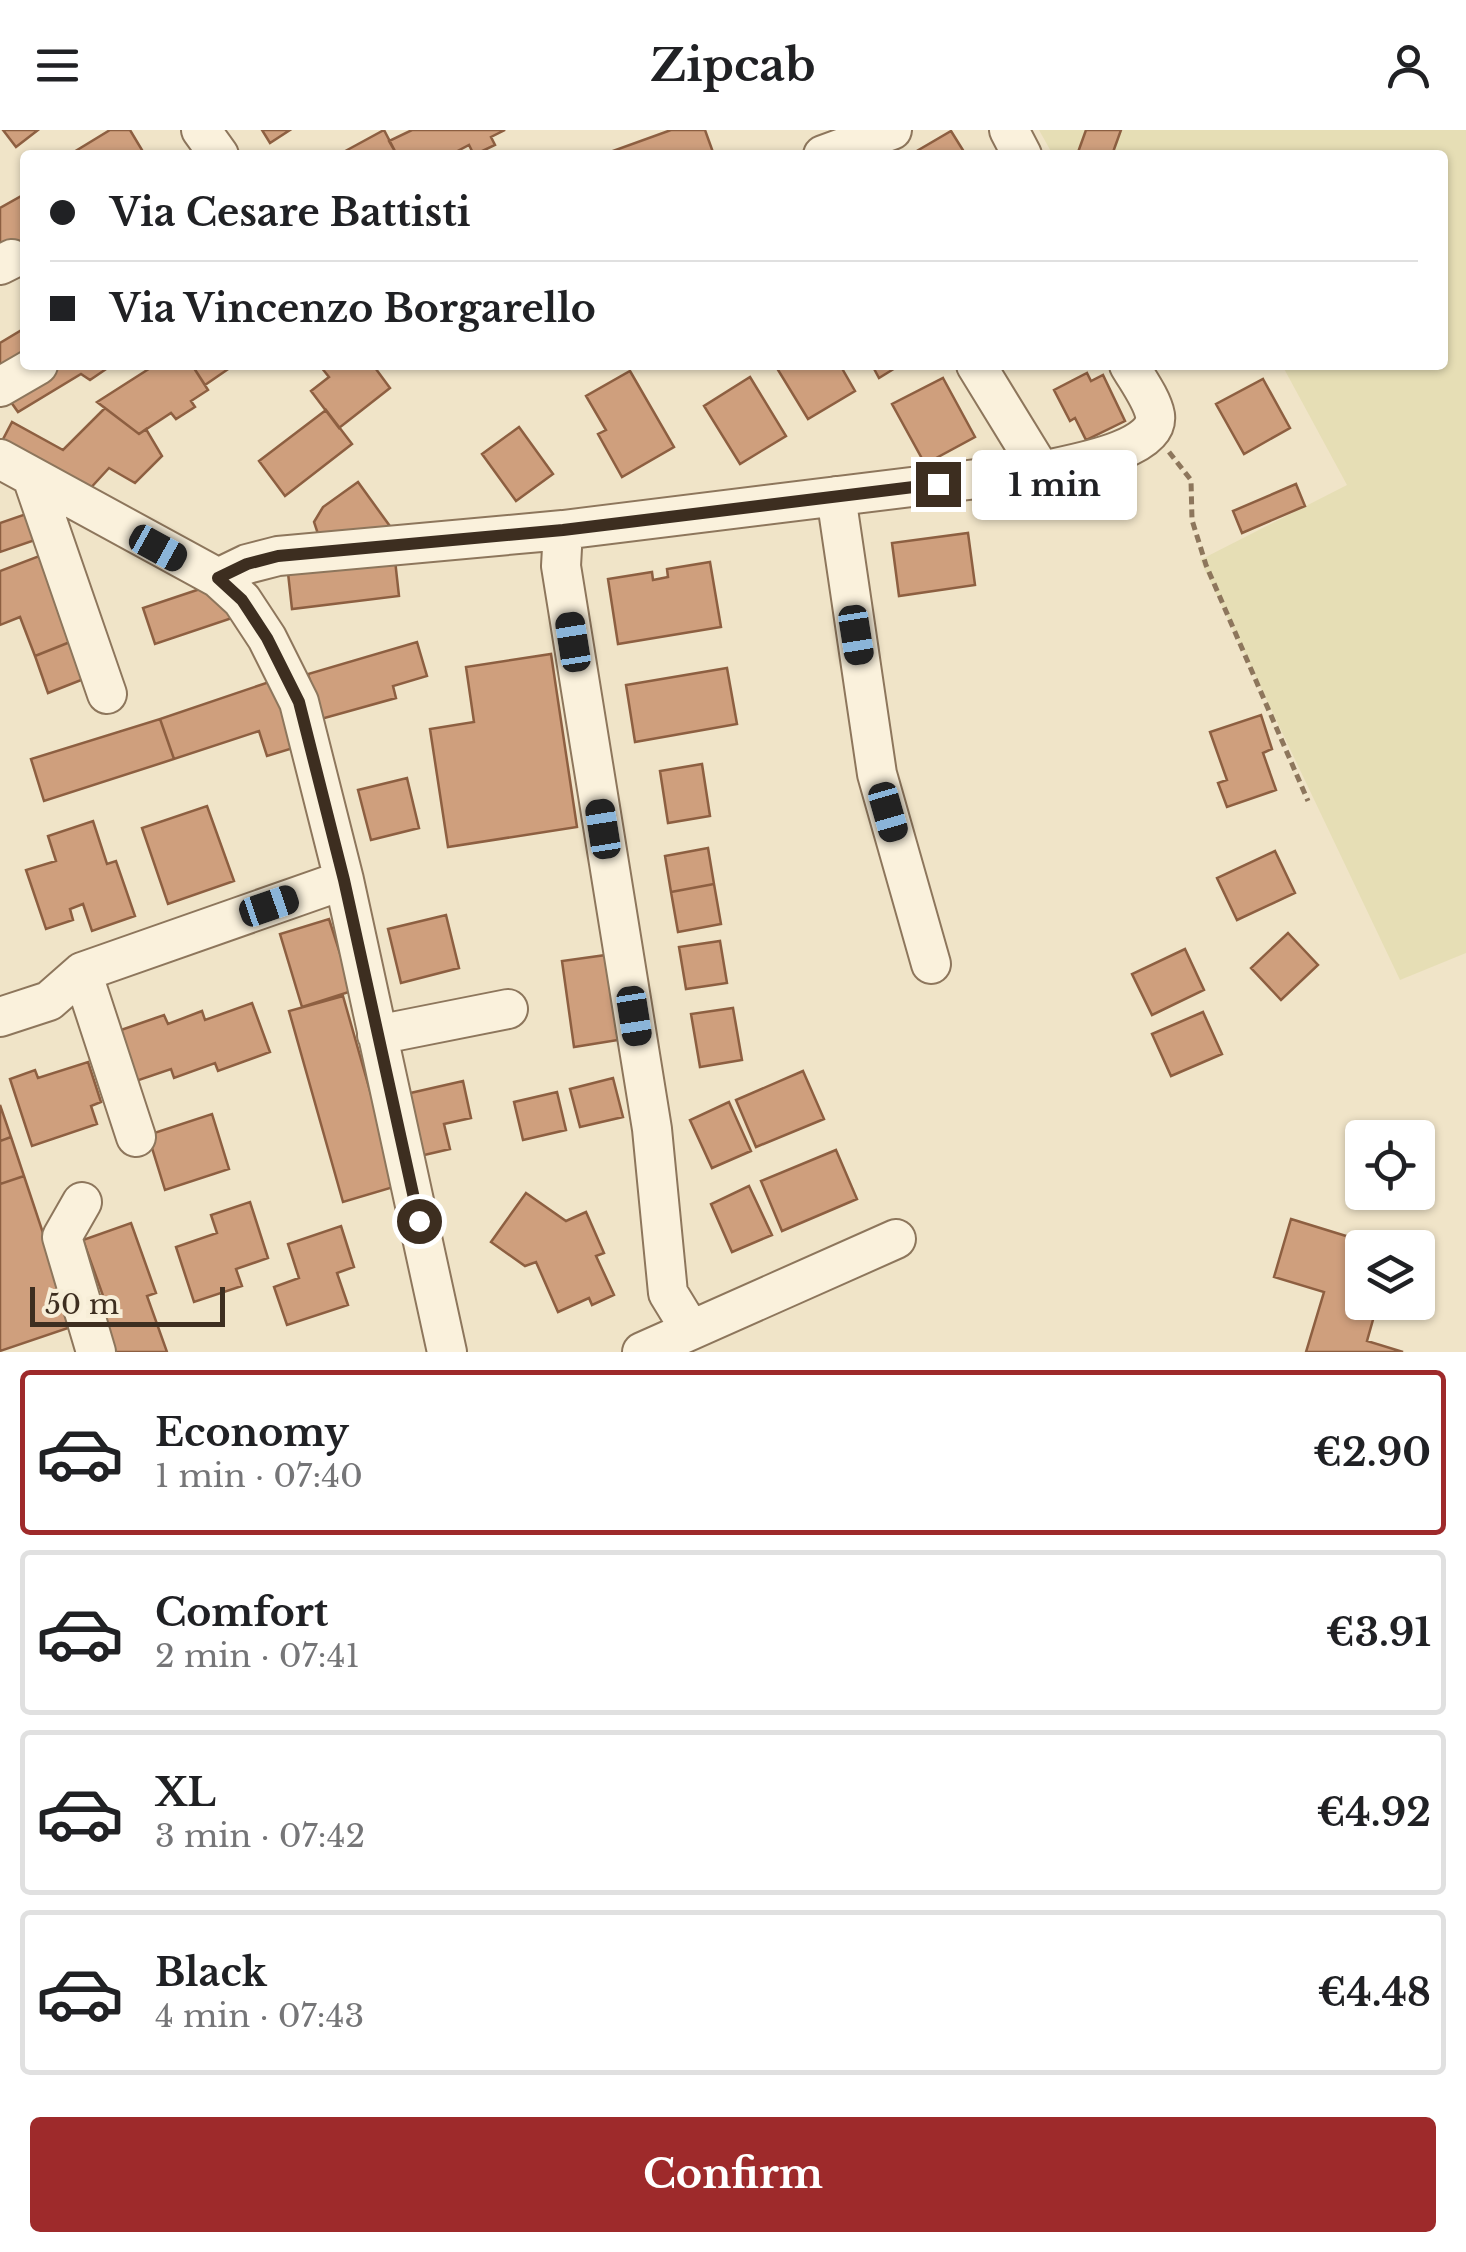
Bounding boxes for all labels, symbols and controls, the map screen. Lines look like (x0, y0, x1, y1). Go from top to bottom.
text: Zipcab (650, 37, 816, 93)
icon: menu (30, 38, 85, 93)
icon: person (1381, 38, 1436, 93)
text: Via Cesare Battisti (110, 189, 471, 236)
text: Via Vincenzo Borgarello (110, 285, 596, 332)
callout: 1 min (973, 449, 1138, 519)
route end (916, 462, 961, 507)
text: 1 min (1008, 465, 1101, 505)
car (124, 520, 192, 576)
car (836, 603, 876, 667)
car (553, 610, 593, 674)
car (865, 779, 911, 845)
car (583, 797, 623, 861)
car (236, 882, 302, 930)
car (614, 984, 654, 1048)
map controls (1345, 1120, 1435, 1320)
button: locate (1345, 1120, 1435, 1210)
route start (397, 1199, 442, 1244)
button: layers (1345, 1230, 1435, 1320)
scale bar (30, 1282, 225, 1326)
text: 50 m (45, 1287, 119, 1322)
icon: car (35, 1408, 125, 1498)
text: Economy (155, 1409, 349, 1456)
text: €2.90 (1313, 1429, 1431, 1476)
text: 1 min · 07:40 (155, 1456, 363, 1496)
icon: car (35, 1588, 125, 1678)
text: Comfort (155, 1589, 328, 1636)
text: €3.91 (1326, 1609, 1431, 1656)
text: 2 min · 07:41 (155, 1636, 360, 1676)
icon: car (35, 1768, 125, 1858)
text: XL (155, 1769, 216, 1816)
text: €4.92 (1317, 1789, 1431, 1836)
text: 3 min · 07:42 (155, 1816, 365, 1856)
icon: car (35, 1948, 125, 2038)
text: Black (155, 1949, 267, 1996)
text: €4.48 (1318, 1969, 1431, 2016)
text: 4 min · 07:43 (155, 1996, 364, 2036)
button: Confirm (30, 2117, 1436, 2232)

